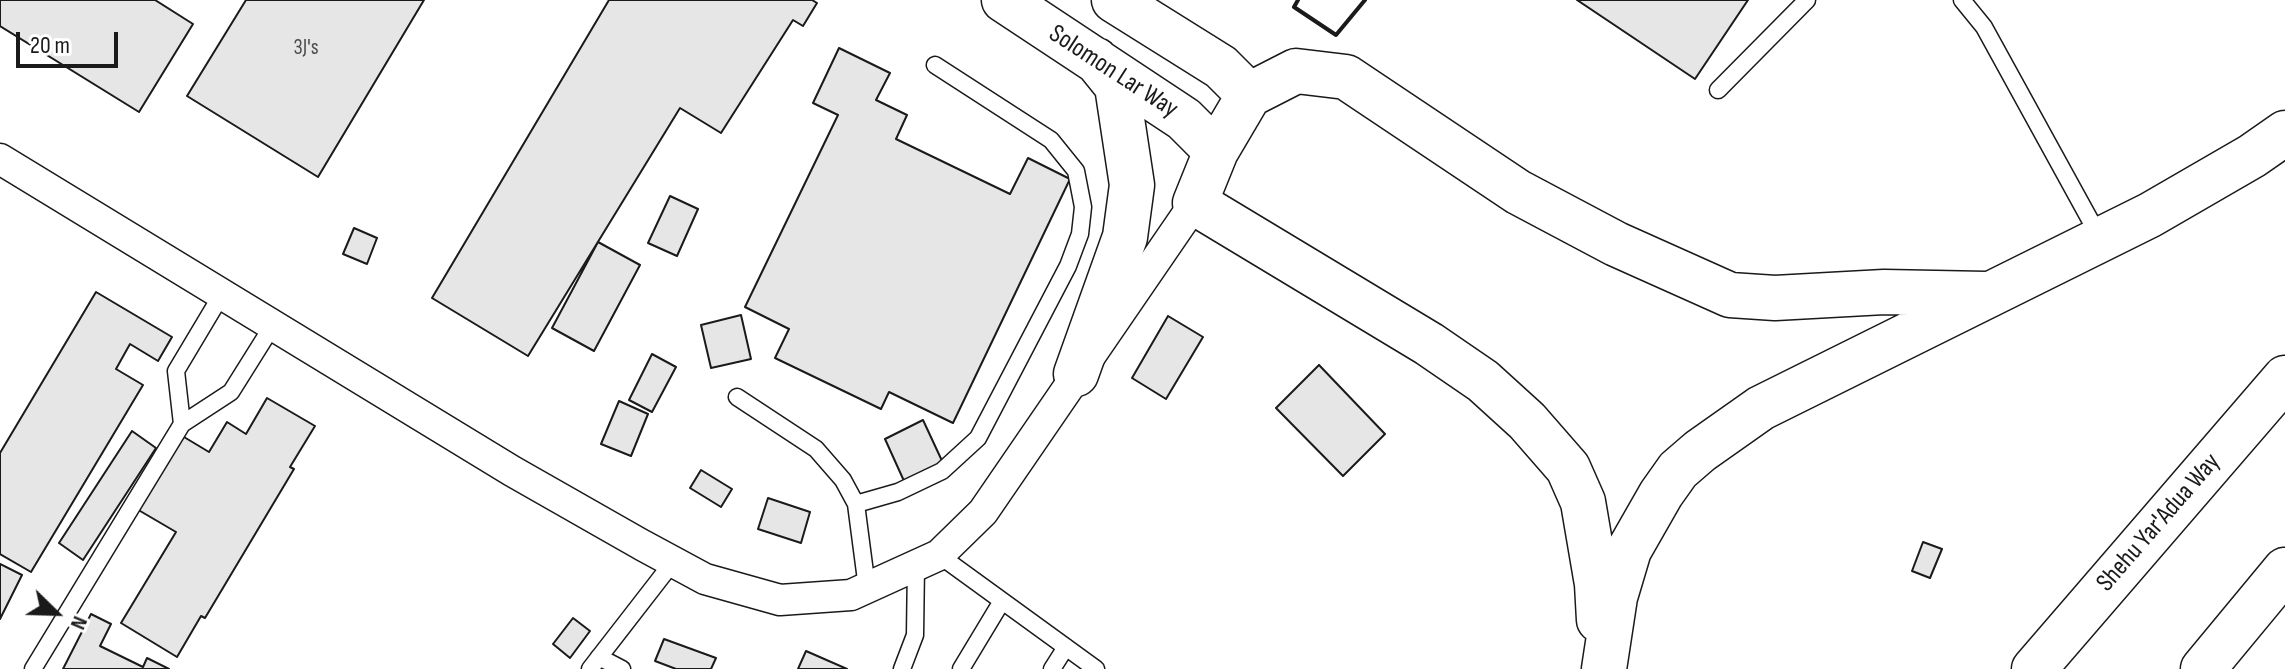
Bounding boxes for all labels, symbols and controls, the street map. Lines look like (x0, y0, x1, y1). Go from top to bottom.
scale bar (20, 16, 122, 66)
street label: Solomon Lar Way (1043, 19, 1183, 125)
text: 20 m (30, 31, 70, 60)
house number: 3J's (293, 35, 319, 61)
street label: Shehu Yar'Adua Way (2090, 447, 2228, 599)
north arrow (16, 573, 96, 653)
text: N (64, 612, 93, 633)

